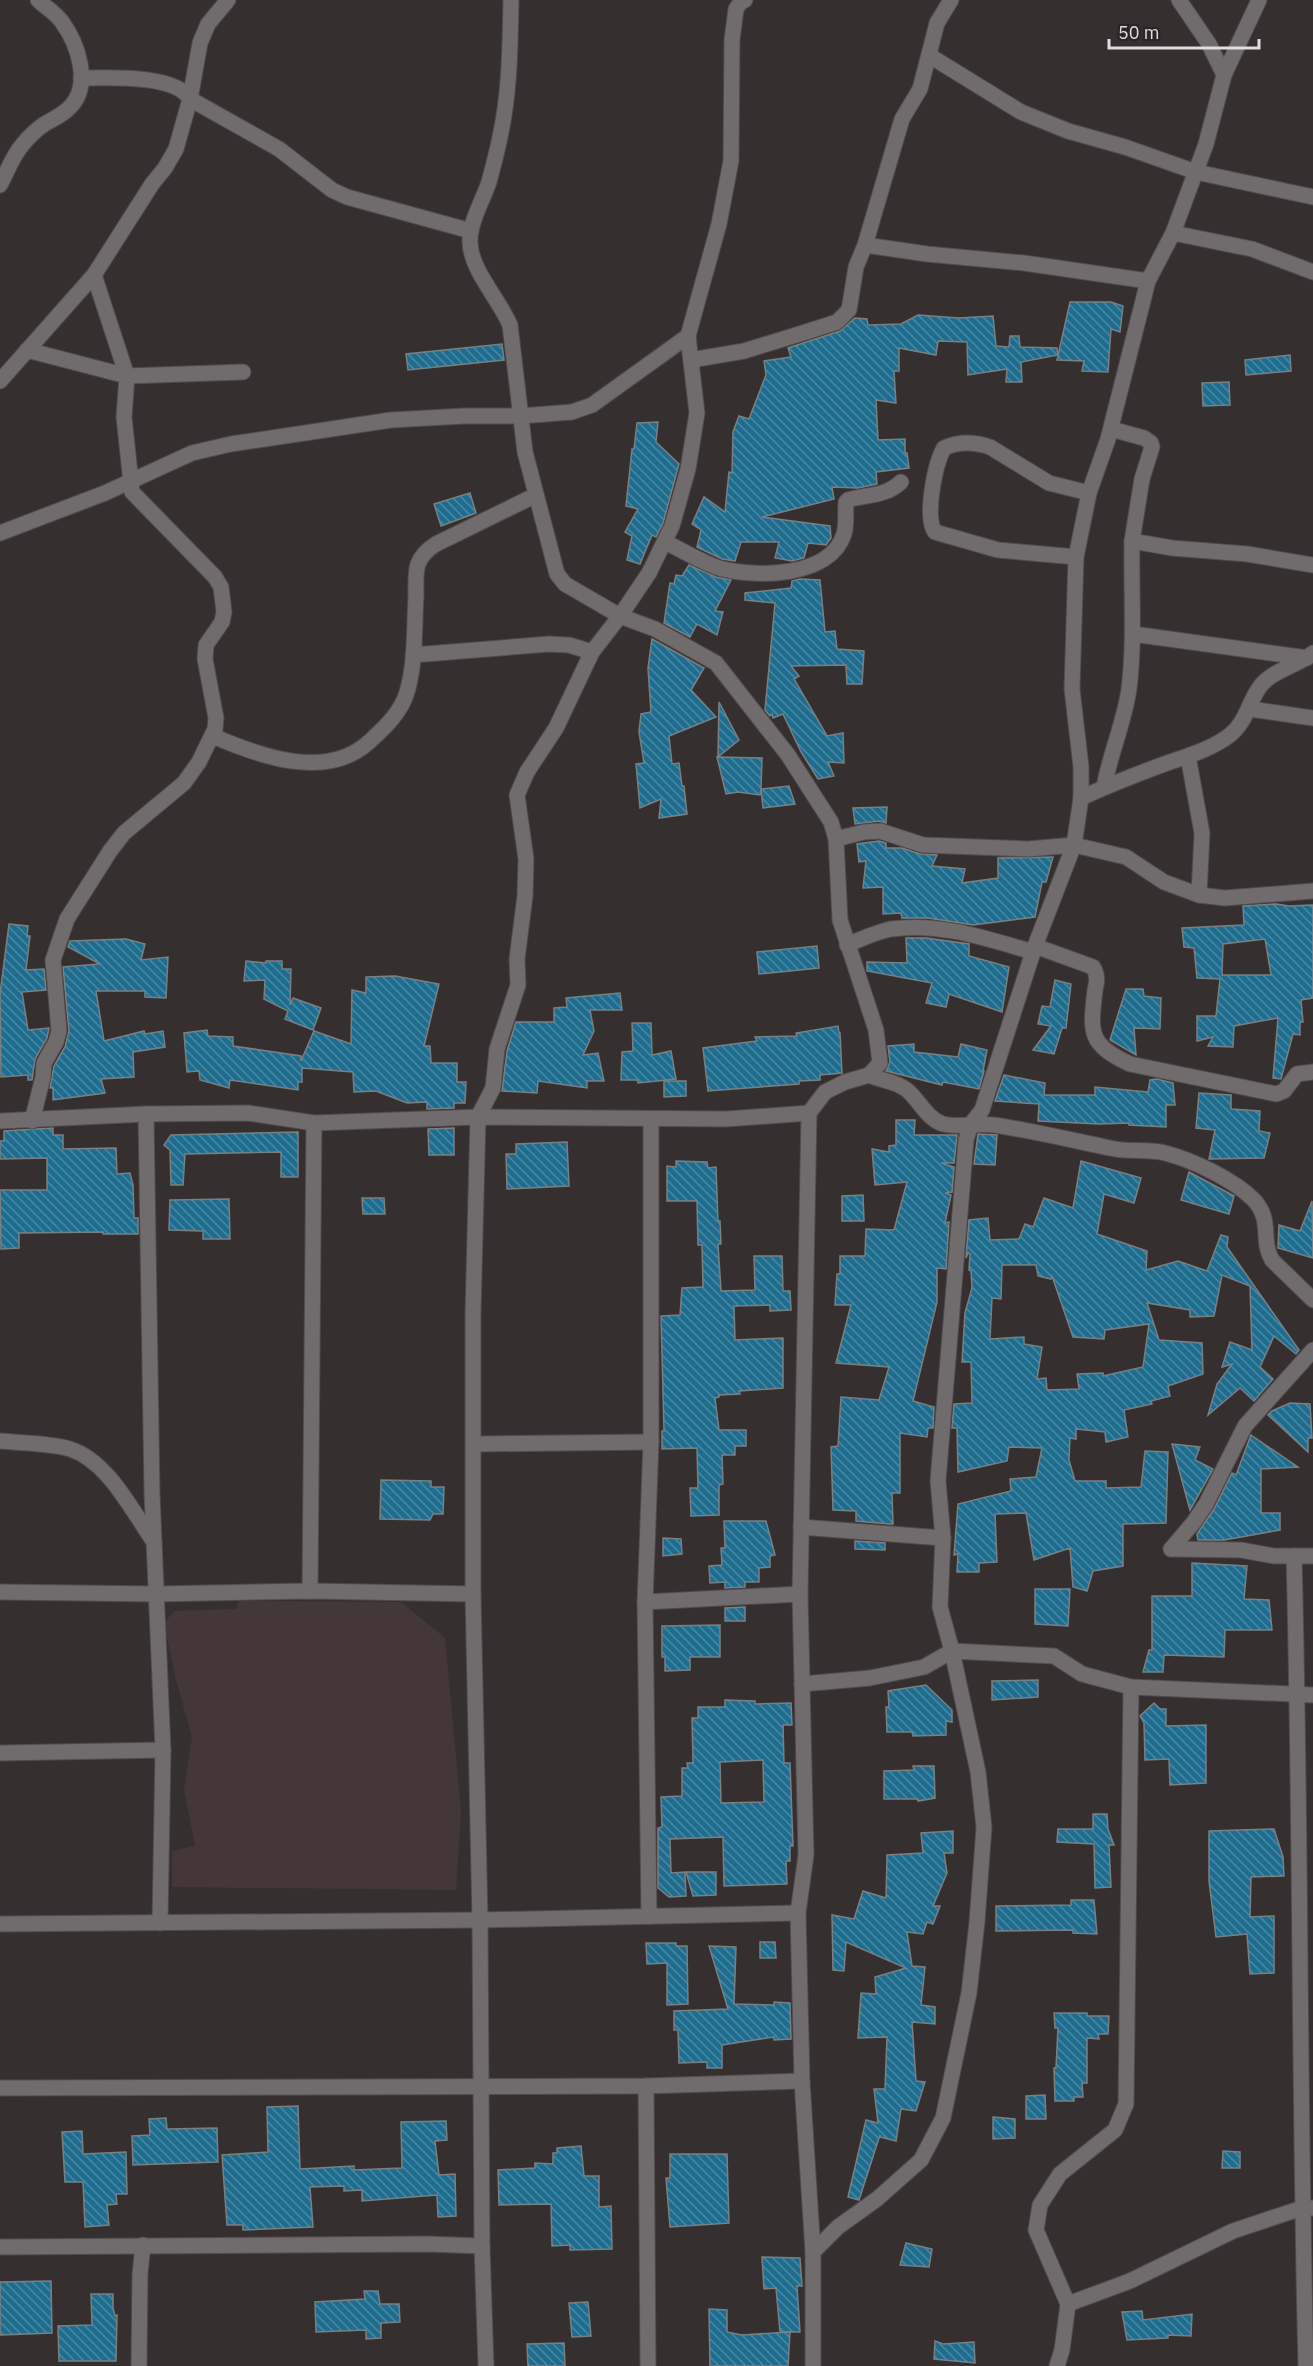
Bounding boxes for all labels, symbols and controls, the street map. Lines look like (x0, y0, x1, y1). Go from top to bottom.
scale bar (1109, 12, 1259, 50)
text: 50 m (1118, 21, 1160, 44)

